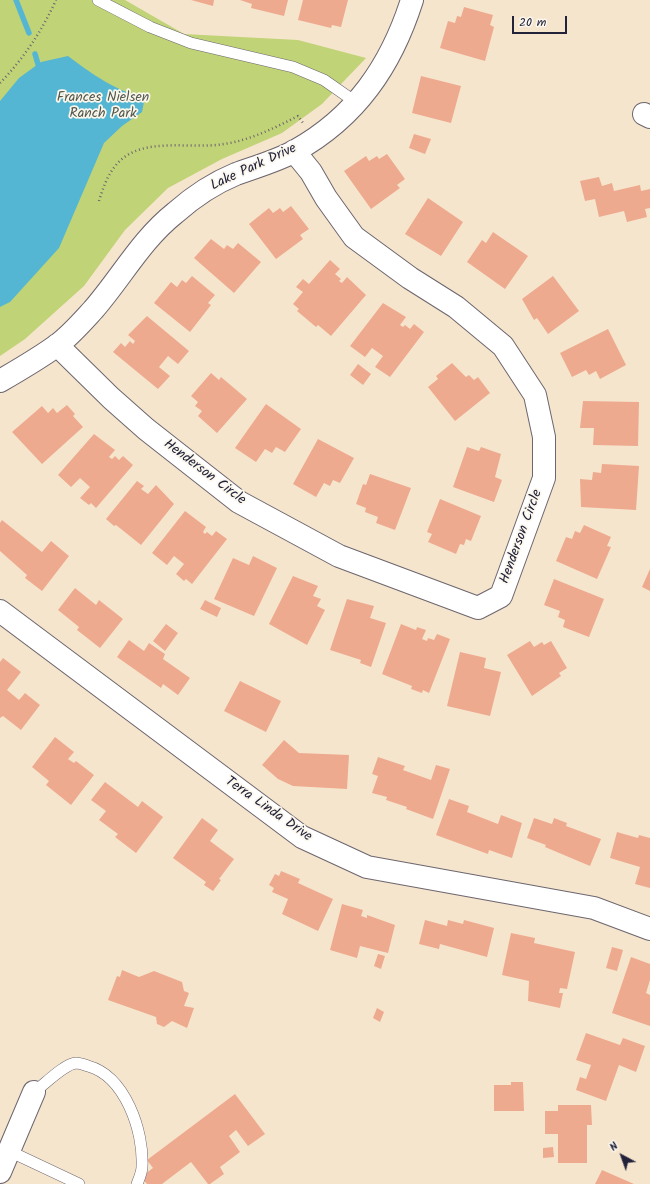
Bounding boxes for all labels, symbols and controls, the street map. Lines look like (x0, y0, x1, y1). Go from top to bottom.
scale bar (514, 8, 569, 34)
text: 20 m (519, 13, 546, 32)
park label: Frances Nielsen Ranch Park (57, 91, 149, 124)
street label: Lake Park Drive (208, 141, 300, 195)
street label: Henderson Circle (160, 437, 248, 509)
street label: Henderson Circle (497, 488, 547, 586)
street label: Terra Linda Drive (221, 774, 315, 846)
north arrow (602, 1136, 642, 1176)
text: N (606, 1138, 623, 1156)

